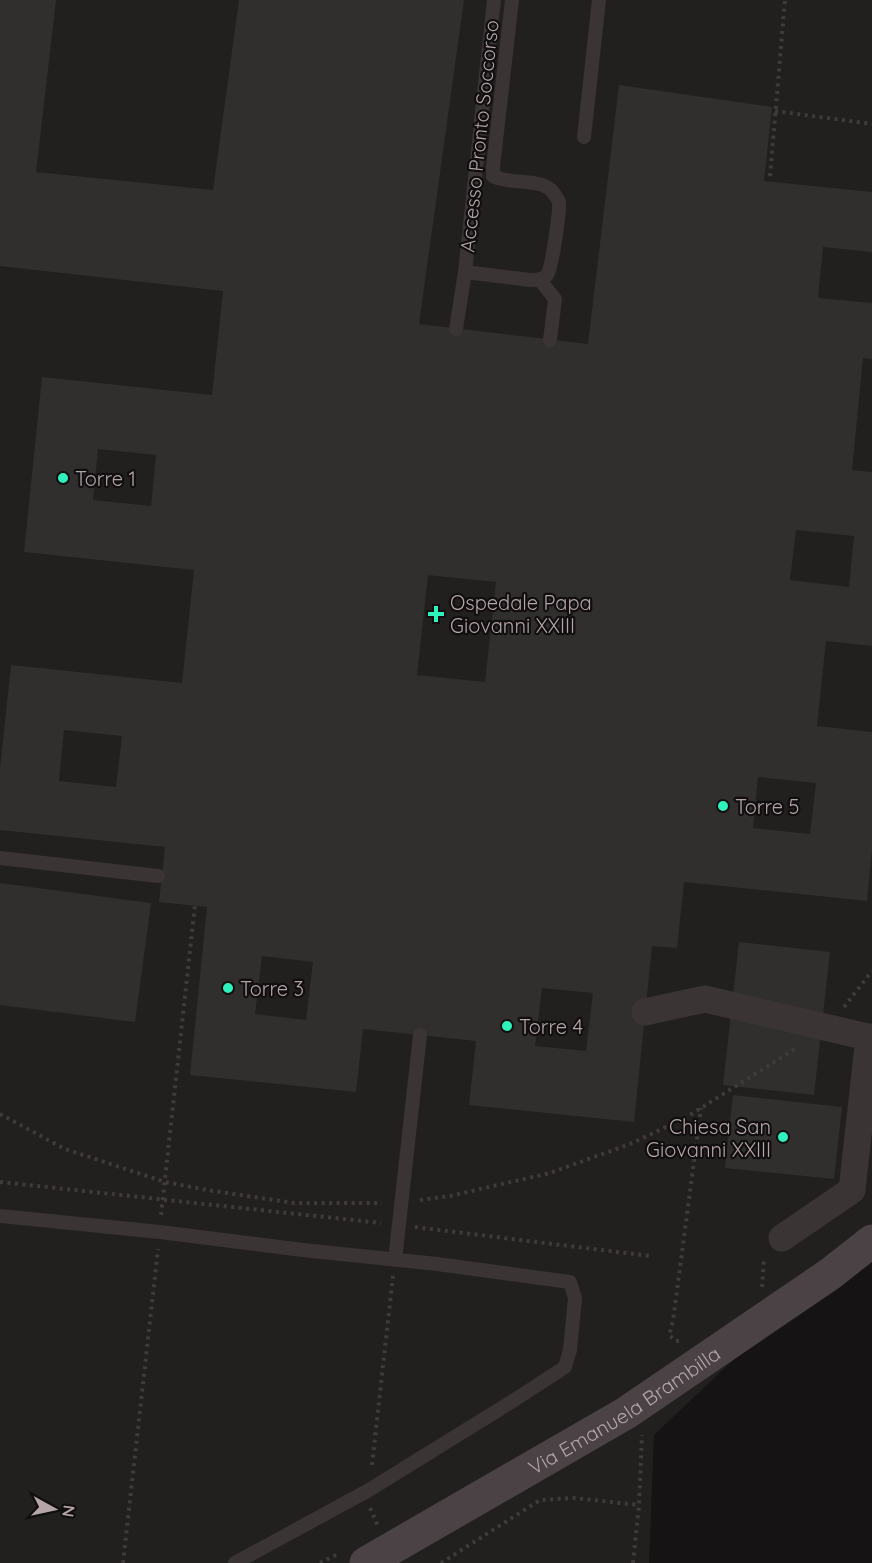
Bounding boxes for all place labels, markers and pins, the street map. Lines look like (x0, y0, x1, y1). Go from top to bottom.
place label: Torre 1 (75, 466, 136, 491)
marker: Torre 1 (56, 471, 70, 485)
place label: Ospedale Papa Giovanni XXIII (450, 590, 592, 638)
marker: Ospedale Papa Giovanni XXIII (427, 605, 445, 623)
place label: Torre 5 (735, 794, 799, 819)
marker: Torre 5 (716, 799, 730, 813)
place label: Torre 3 (240, 976, 304, 1001)
marker: Torre 3 (221, 981, 235, 995)
place label: Torre 4 (519, 1014, 583, 1039)
marker: Torre 4 (500, 1019, 514, 1033)
place label: Chiesa San Giovanni XXIII (646, 1114, 771, 1162)
marker: Chiesa San Giovanni XXIII (776, 1130, 790, 1144)

